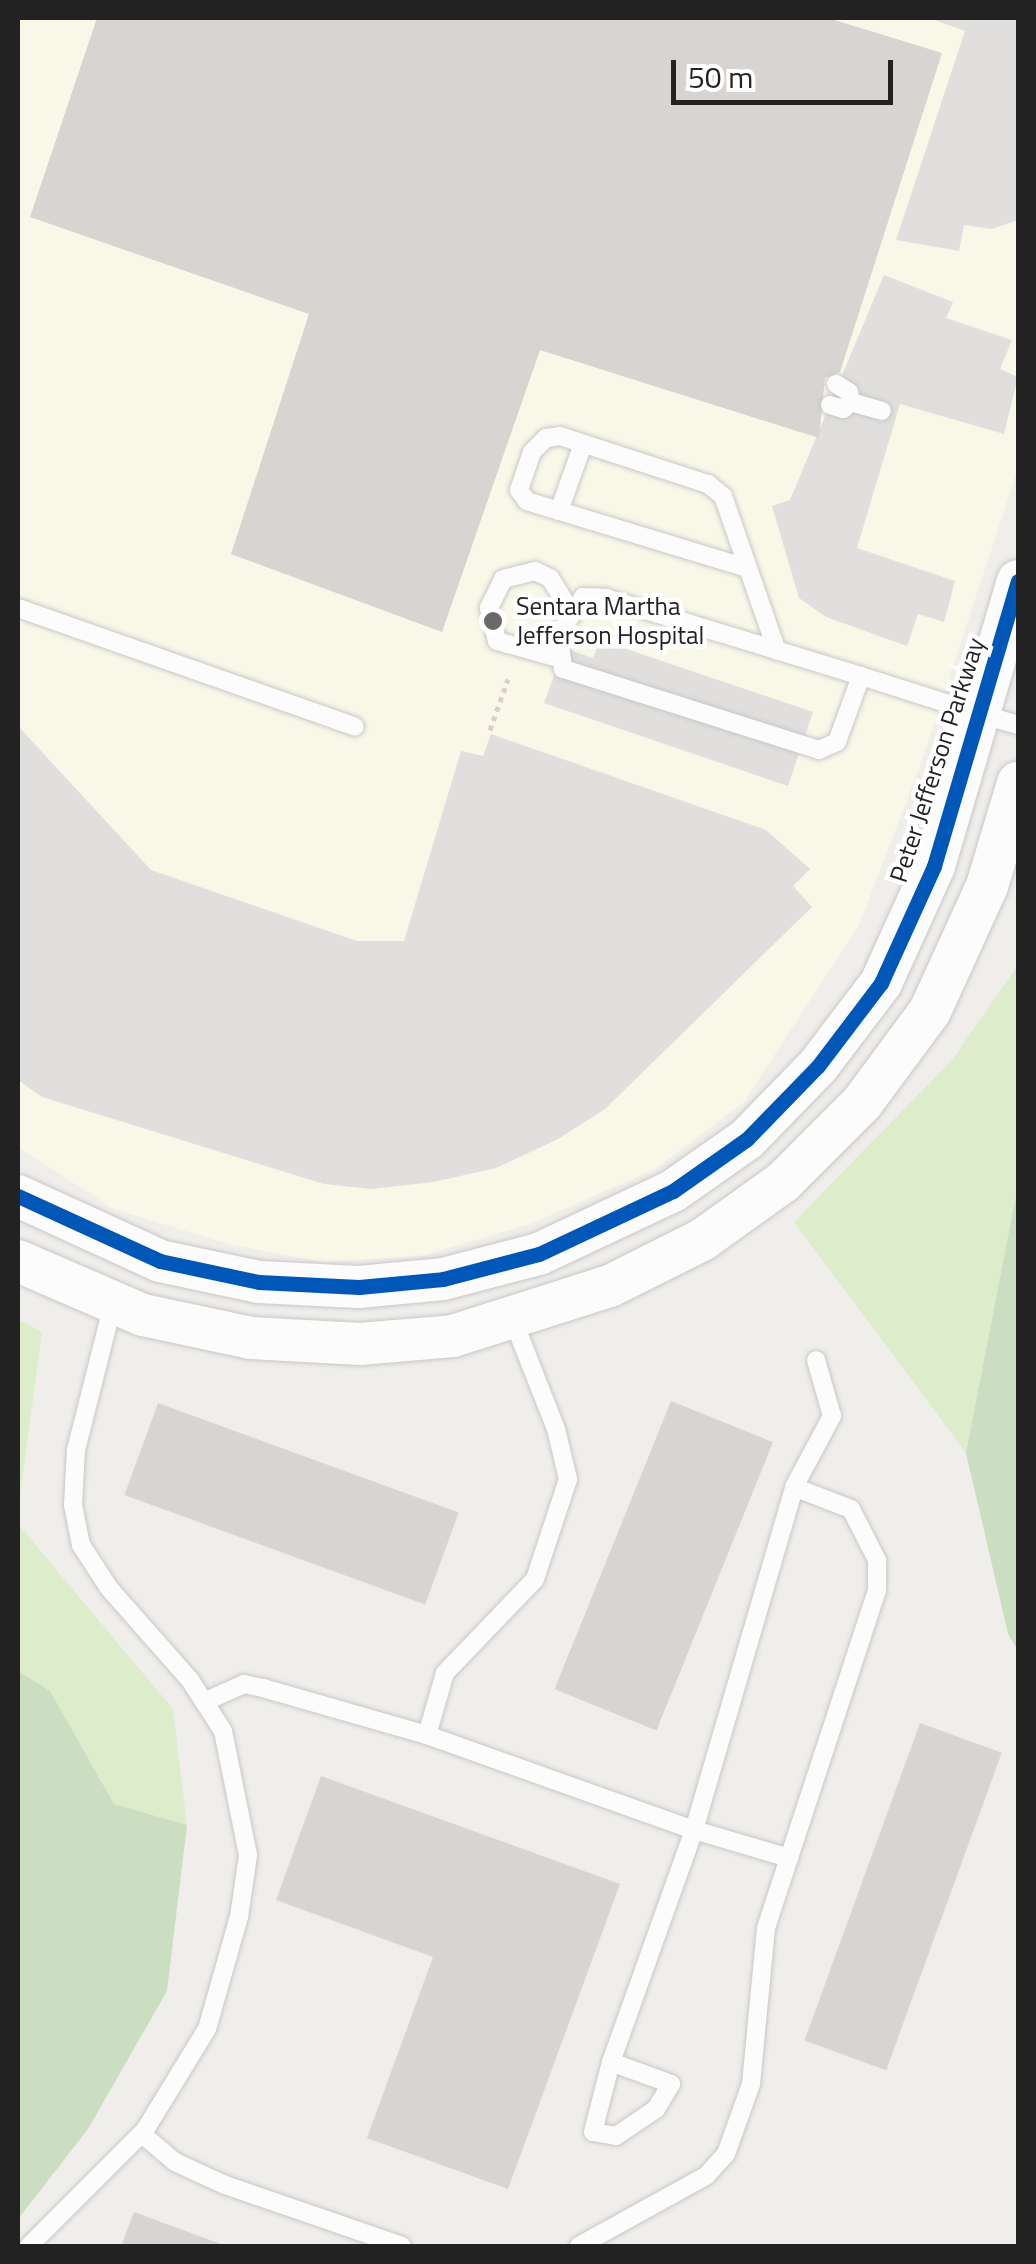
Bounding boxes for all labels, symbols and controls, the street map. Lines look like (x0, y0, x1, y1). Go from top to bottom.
scale bar (676, 40, 898, 102)
text: 50 m (688, 54, 753, 100)
place label: Sentara Martha Jefferson Hospital (516, 592, 704, 651)
marker: Sentara Martha Jefferson Hospital (480, 608, 506, 634)
street label: Peter Jefferson Parkway (883, 634, 991, 886)

